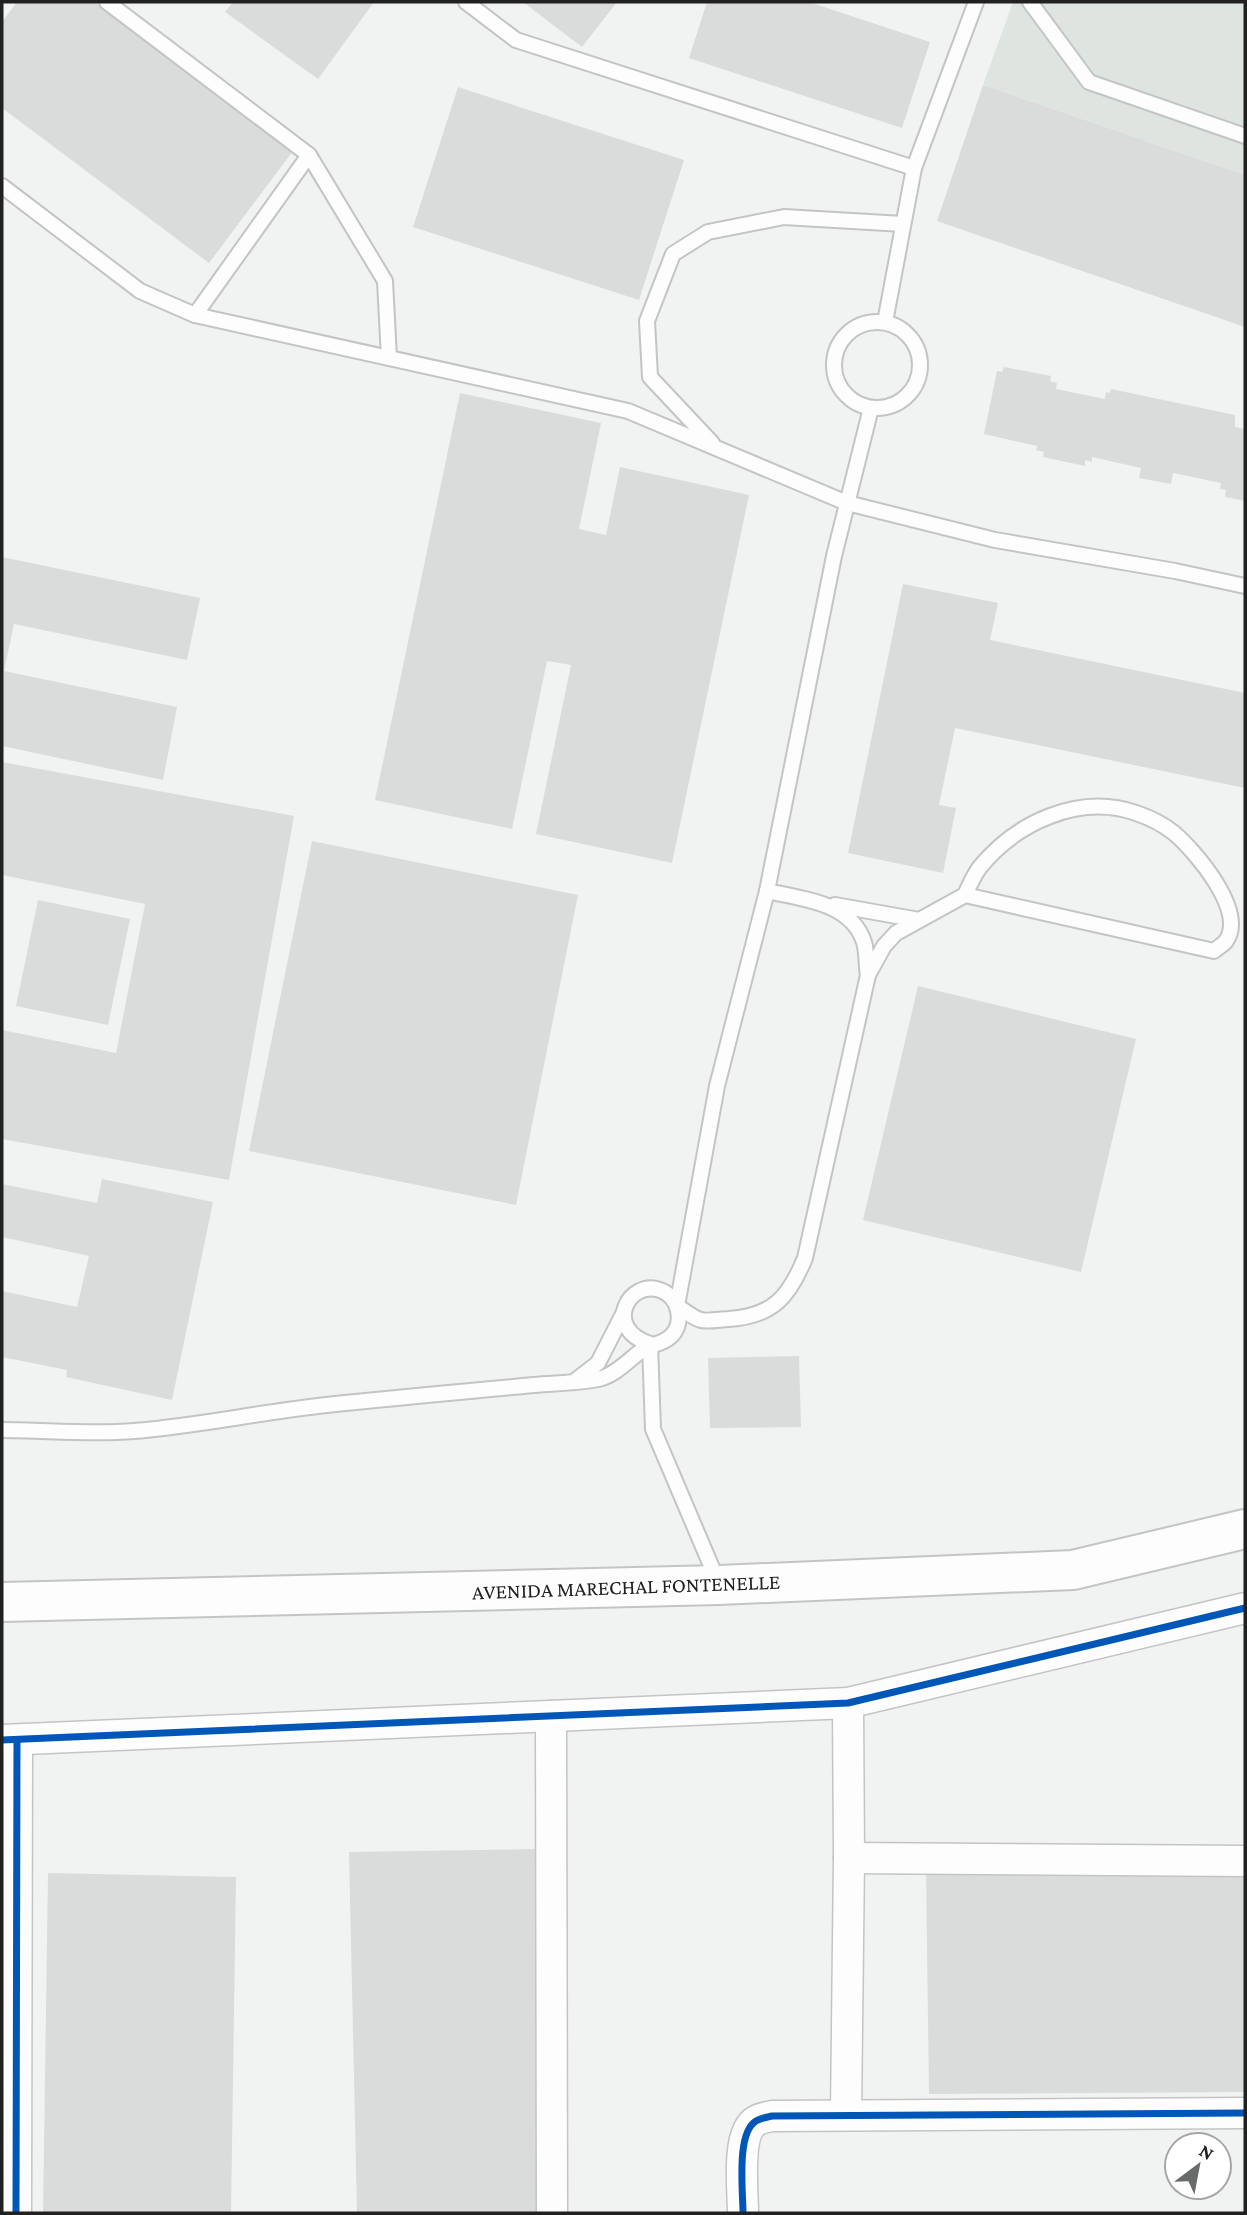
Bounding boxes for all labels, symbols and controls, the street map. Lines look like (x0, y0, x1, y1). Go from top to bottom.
street label: AVENIDA MARECHAL FONTENELLE (472, 1570, 780, 1604)
north arrow (1163, 2131, 1233, 2201)
text: N (1196, 2140, 1218, 2164)

